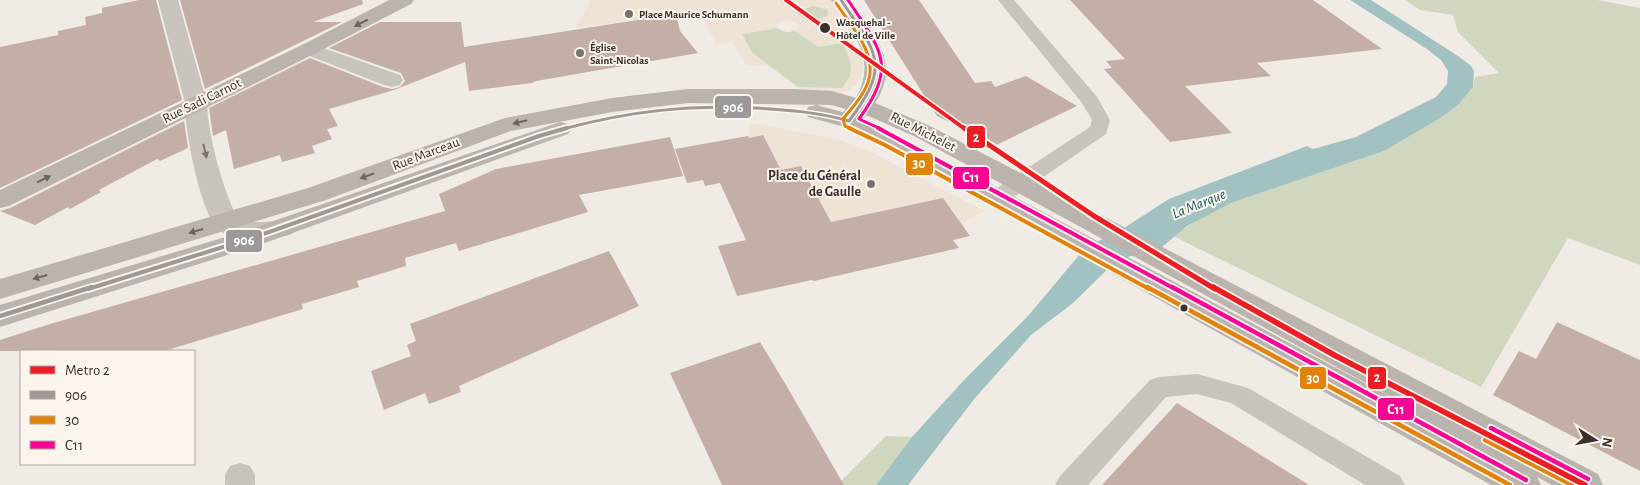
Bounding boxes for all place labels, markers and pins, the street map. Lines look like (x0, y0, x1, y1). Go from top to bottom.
marker: Place Maurice Schumann (623, 8, 635, 20)
place label: Place Maurice Schumann (639, 9, 749, 20)
place label: Wasquehal - Hôtel de Ville (836, 17, 895, 41)
marker: Wasquehal - Hôtel de Ville (818, 21, 832, 35)
place label: Église Saint-Nicolas (590, 41, 649, 66)
marker: Église Saint-Nicolas (574, 47, 586, 59)
place label: Place du Général de Gaulle (768, 169, 861, 199)
marker: Place du Général de Gaulle (865, 178, 877, 190)
unlabelled marker (1179, 303, 1189, 313)

